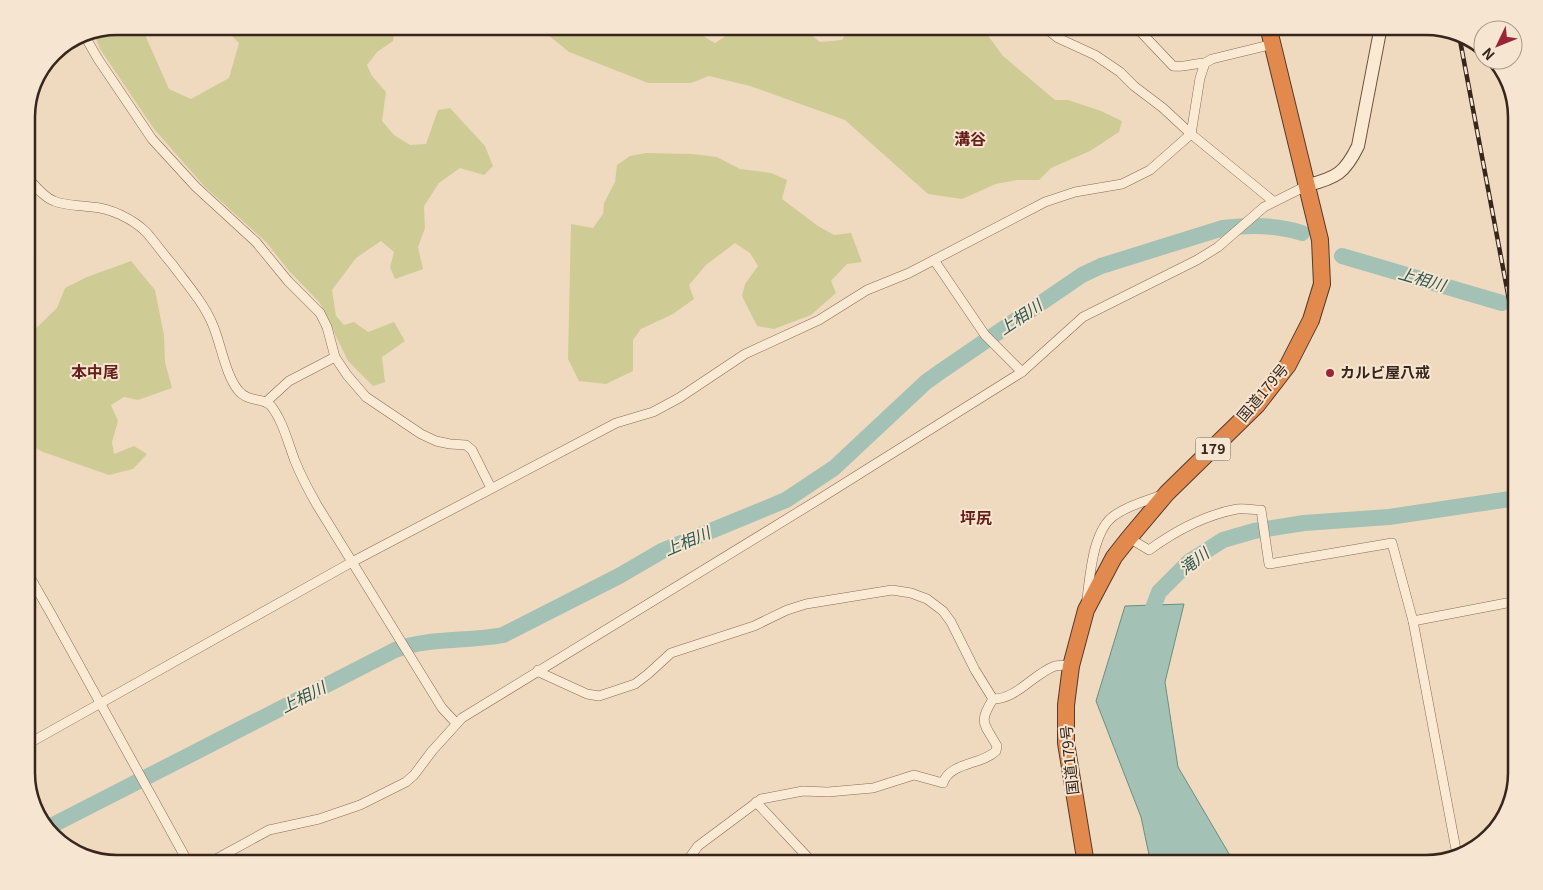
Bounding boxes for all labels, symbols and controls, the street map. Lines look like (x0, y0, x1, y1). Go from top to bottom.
north arrow (1473, 20, 1523, 70)
text: N (1477, 44, 1499, 65)
district label: 溝谷 (954, 126, 986, 150)
water label: 上相川 (1396, 260, 1451, 297)
water label: 上相川 (993, 292, 1048, 340)
street label: 国道179号 (1231, 358, 1292, 426)
district label: 本中尾 (71, 359, 119, 383)
place label: カルビ屋八戒 (1340, 361, 1430, 382)
marker: カルビ屋八戒 (1324, 367, 1336, 379)
road number: 179 (1196, 438, 1230, 460)
district label: 坪尻 (960, 505, 992, 529)
water label: 上相川 (660, 519, 715, 561)
water label: 滝川 (1173, 540, 1215, 579)
water label: 上相川 (276, 674, 331, 718)
street label: 国道179号 (1054, 724, 1083, 796)

